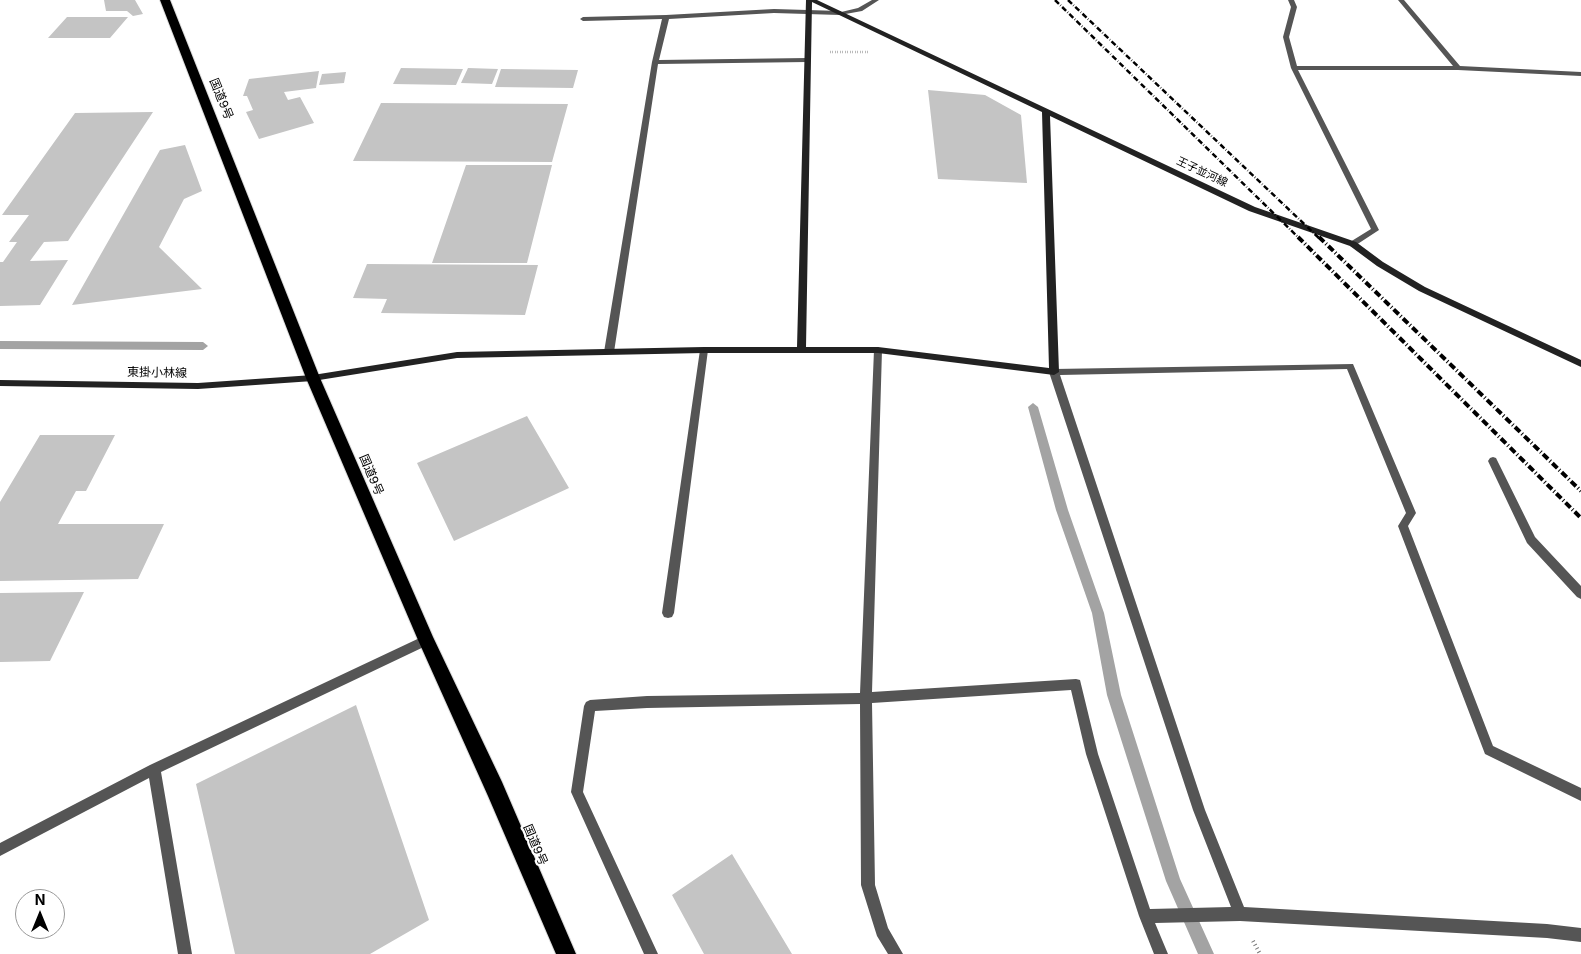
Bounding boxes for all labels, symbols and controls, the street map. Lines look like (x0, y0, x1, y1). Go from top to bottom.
street label: 国道9号 (206, 76, 236, 122)
street label: 王子並河線 (1174, 154, 1230, 190)
street label: 東掛小林線 (127, 365, 187, 381)
street label: 国道9号 (356, 452, 386, 498)
street label: 国道9号 (520, 822, 550, 868)
north arrow (15, 889, 65, 939)
text: N (35, 891, 45, 908)

